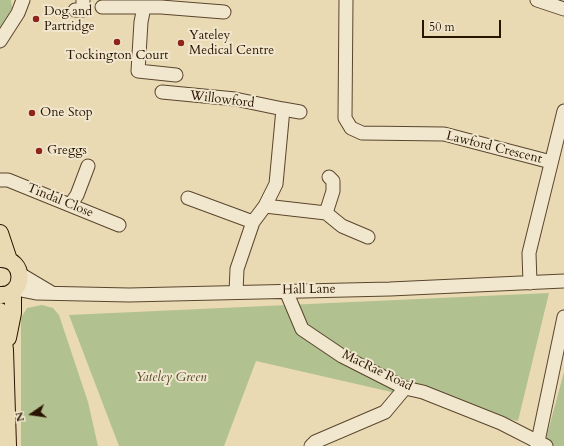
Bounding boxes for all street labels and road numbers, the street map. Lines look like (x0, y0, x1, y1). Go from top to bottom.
street label: Willowford (189, 88, 255, 112)
street label: Lawford Crescent (444, 129, 544, 167)
street label: Tindal Close (24, 181, 96, 221)
street label: Hall Lane (282, 282, 336, 298)
street label: MacRae Road (339, 347, 415, 395)

